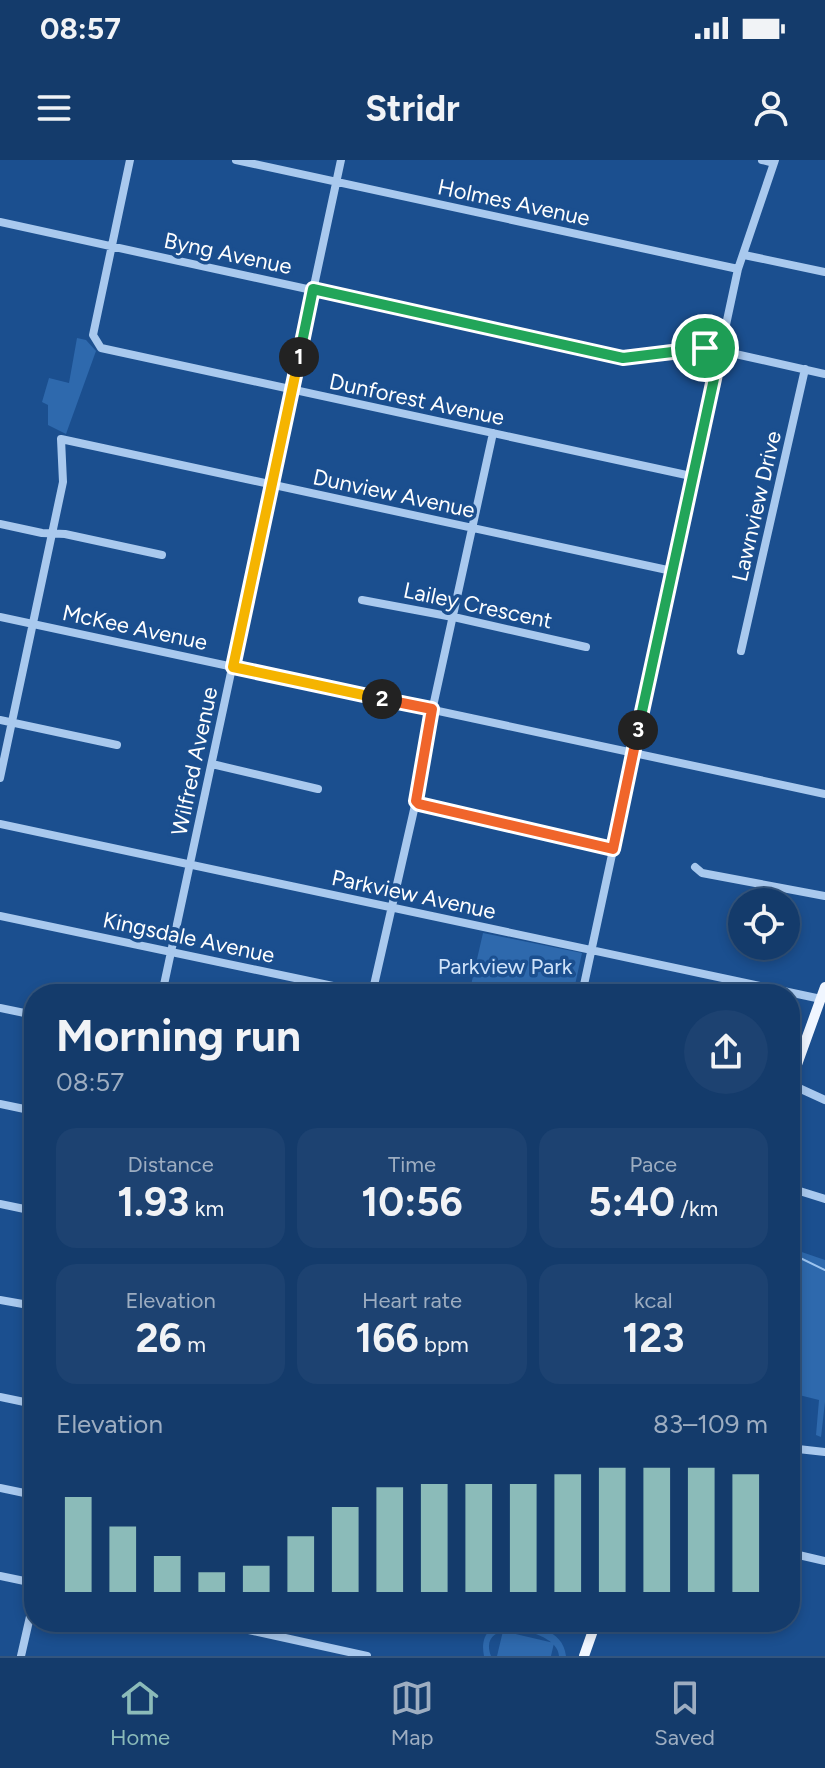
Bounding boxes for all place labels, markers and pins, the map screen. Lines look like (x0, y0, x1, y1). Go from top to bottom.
pin (671, 314, 739, 382)
pin: 1 (279, 337, 319, 377)
pin: 2 (362, 679, 402, 719)
pin: 3 (618, 710, 658, 750)

